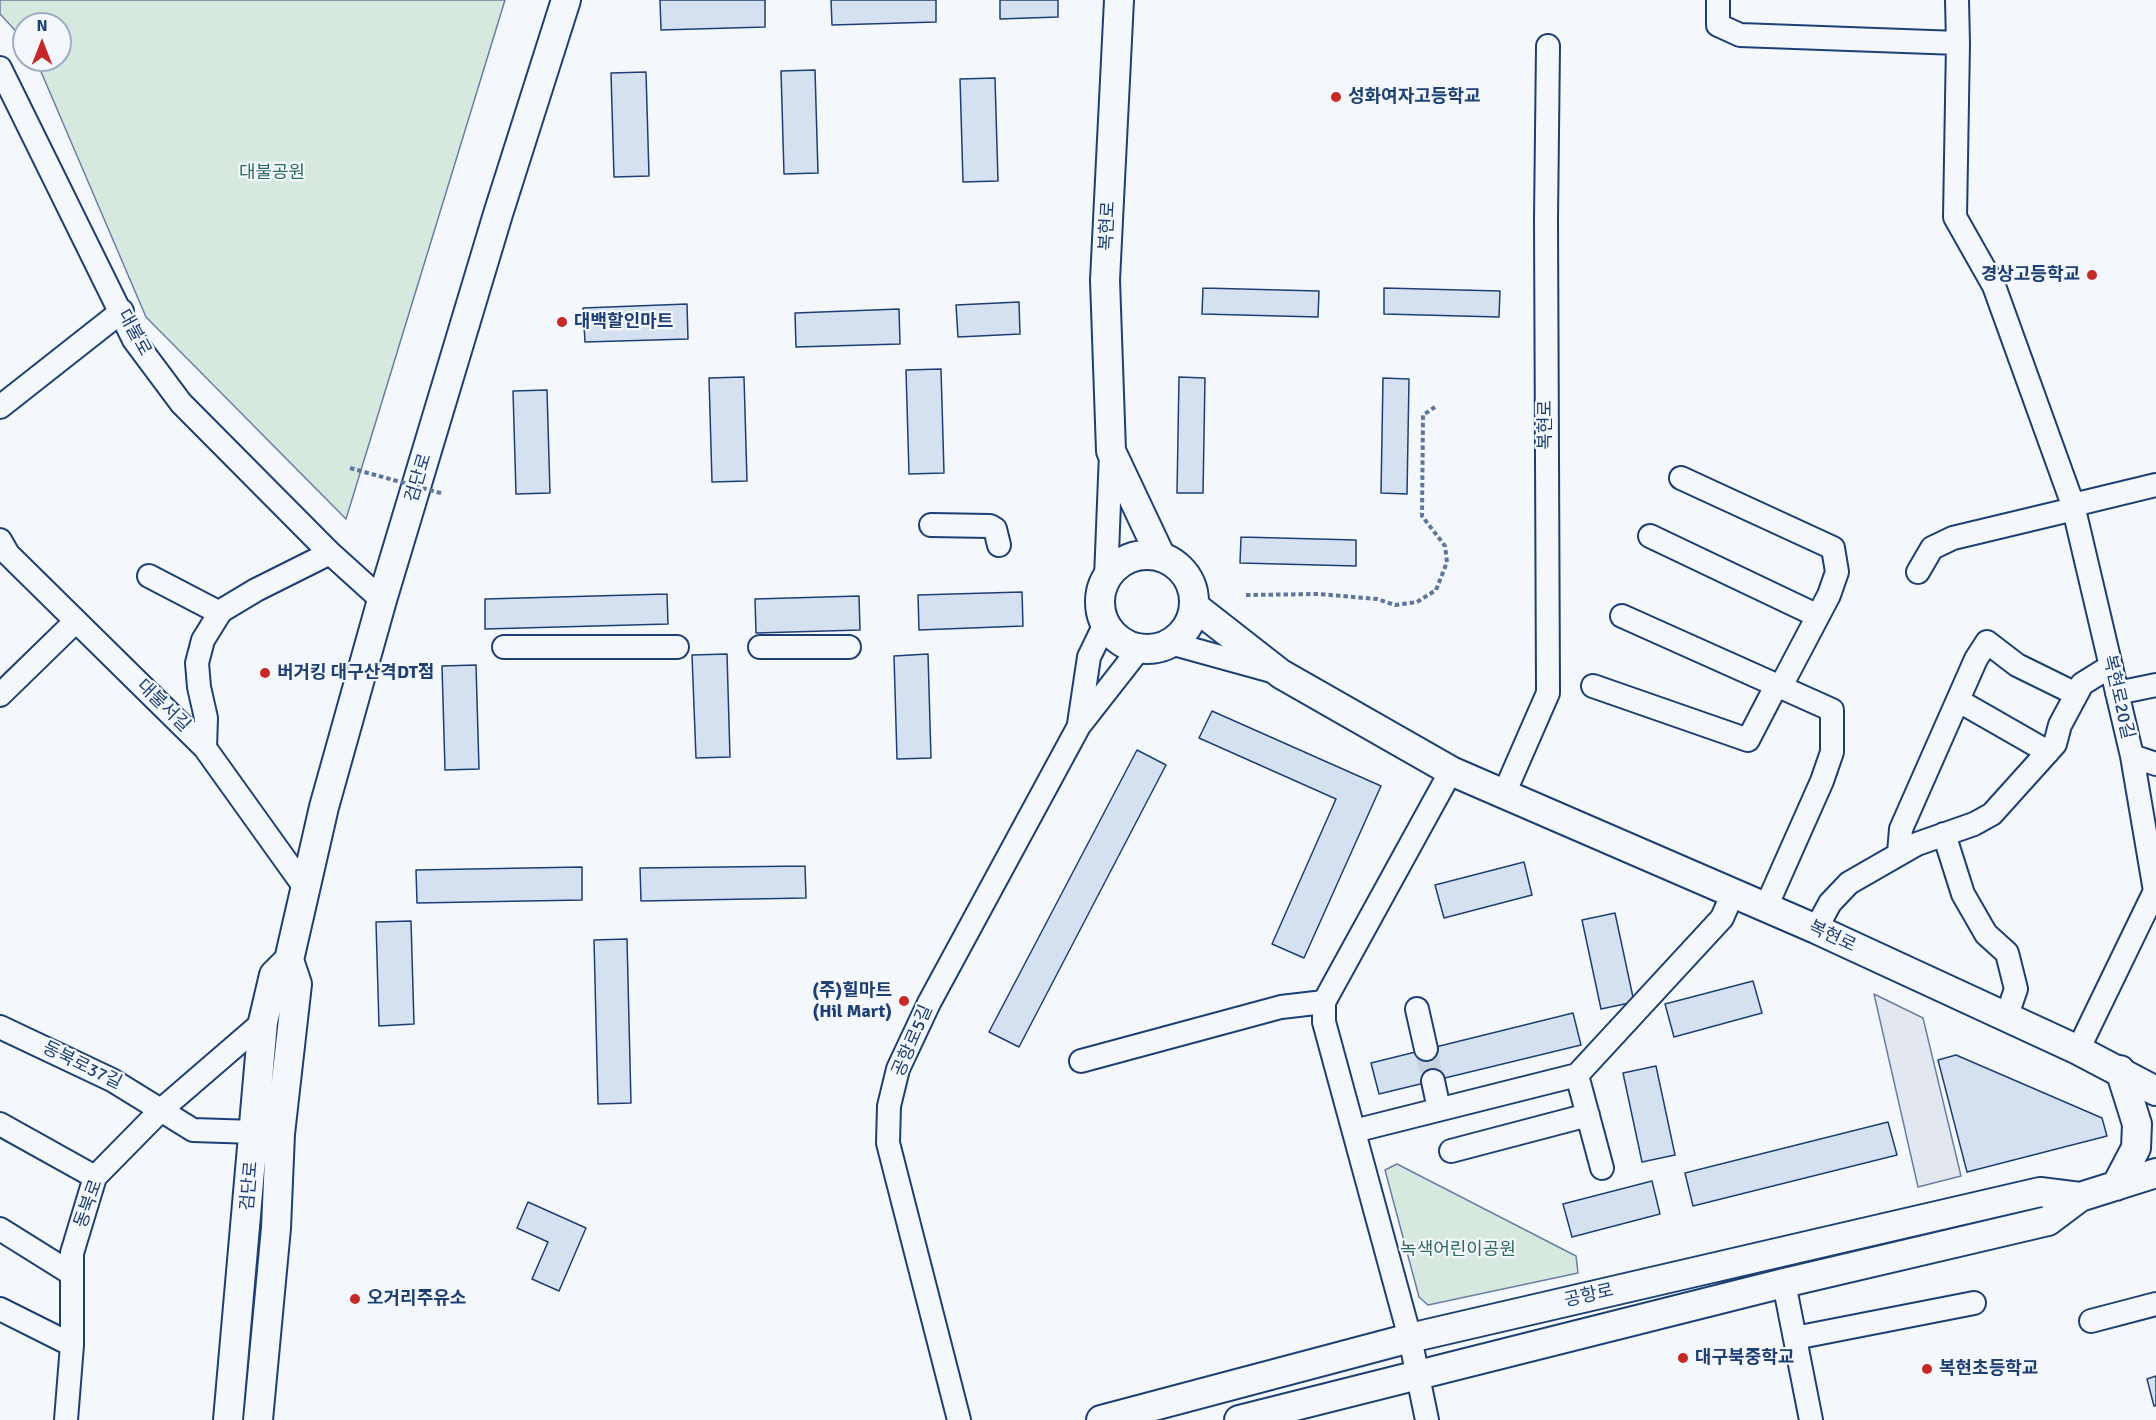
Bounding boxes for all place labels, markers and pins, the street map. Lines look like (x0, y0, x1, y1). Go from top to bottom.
place label: 성화여자고등학교 (1348, 86, 1480, 108)
marker: 성화여자고등학교 (1329, 90, 1343, 104)
place label: 경상고등학교 (1981, 264, 2080, 286)
marker: 경상고등학교 (2085, 268, 2099, 282)
place label: 대백할인마트 (574, 311, 673, 333)
marker: 대백할인마트 (555, 315, 569, 329)
place label: 버거킹 대구산격DT점 (277, 662, 434, 684)
marker: 버거킹 대구산격DT점 (258, 666, 272, 680)
place label: (주)힐마트 (Hil Mart) (812, 980, 892, 1022)
marker: (주)힐마트 (Hil Mart) (897, 994, 911, 1008)
place label: 오거리주유소 (367, 1288, 466, 1310)
marker: 오거리주유소 (348, 1292, 362, 1306)
place label: 대구북중학교 (1695, 1347, 1794, 1369)
marker: 대구북중학교 (1676, 1351, 1690, 1365)
place label: 복현초등학교 (1939, 1358, 2038, 1380)
marker: 복현초등학교 (1920, 1362, 1934, 1376)

